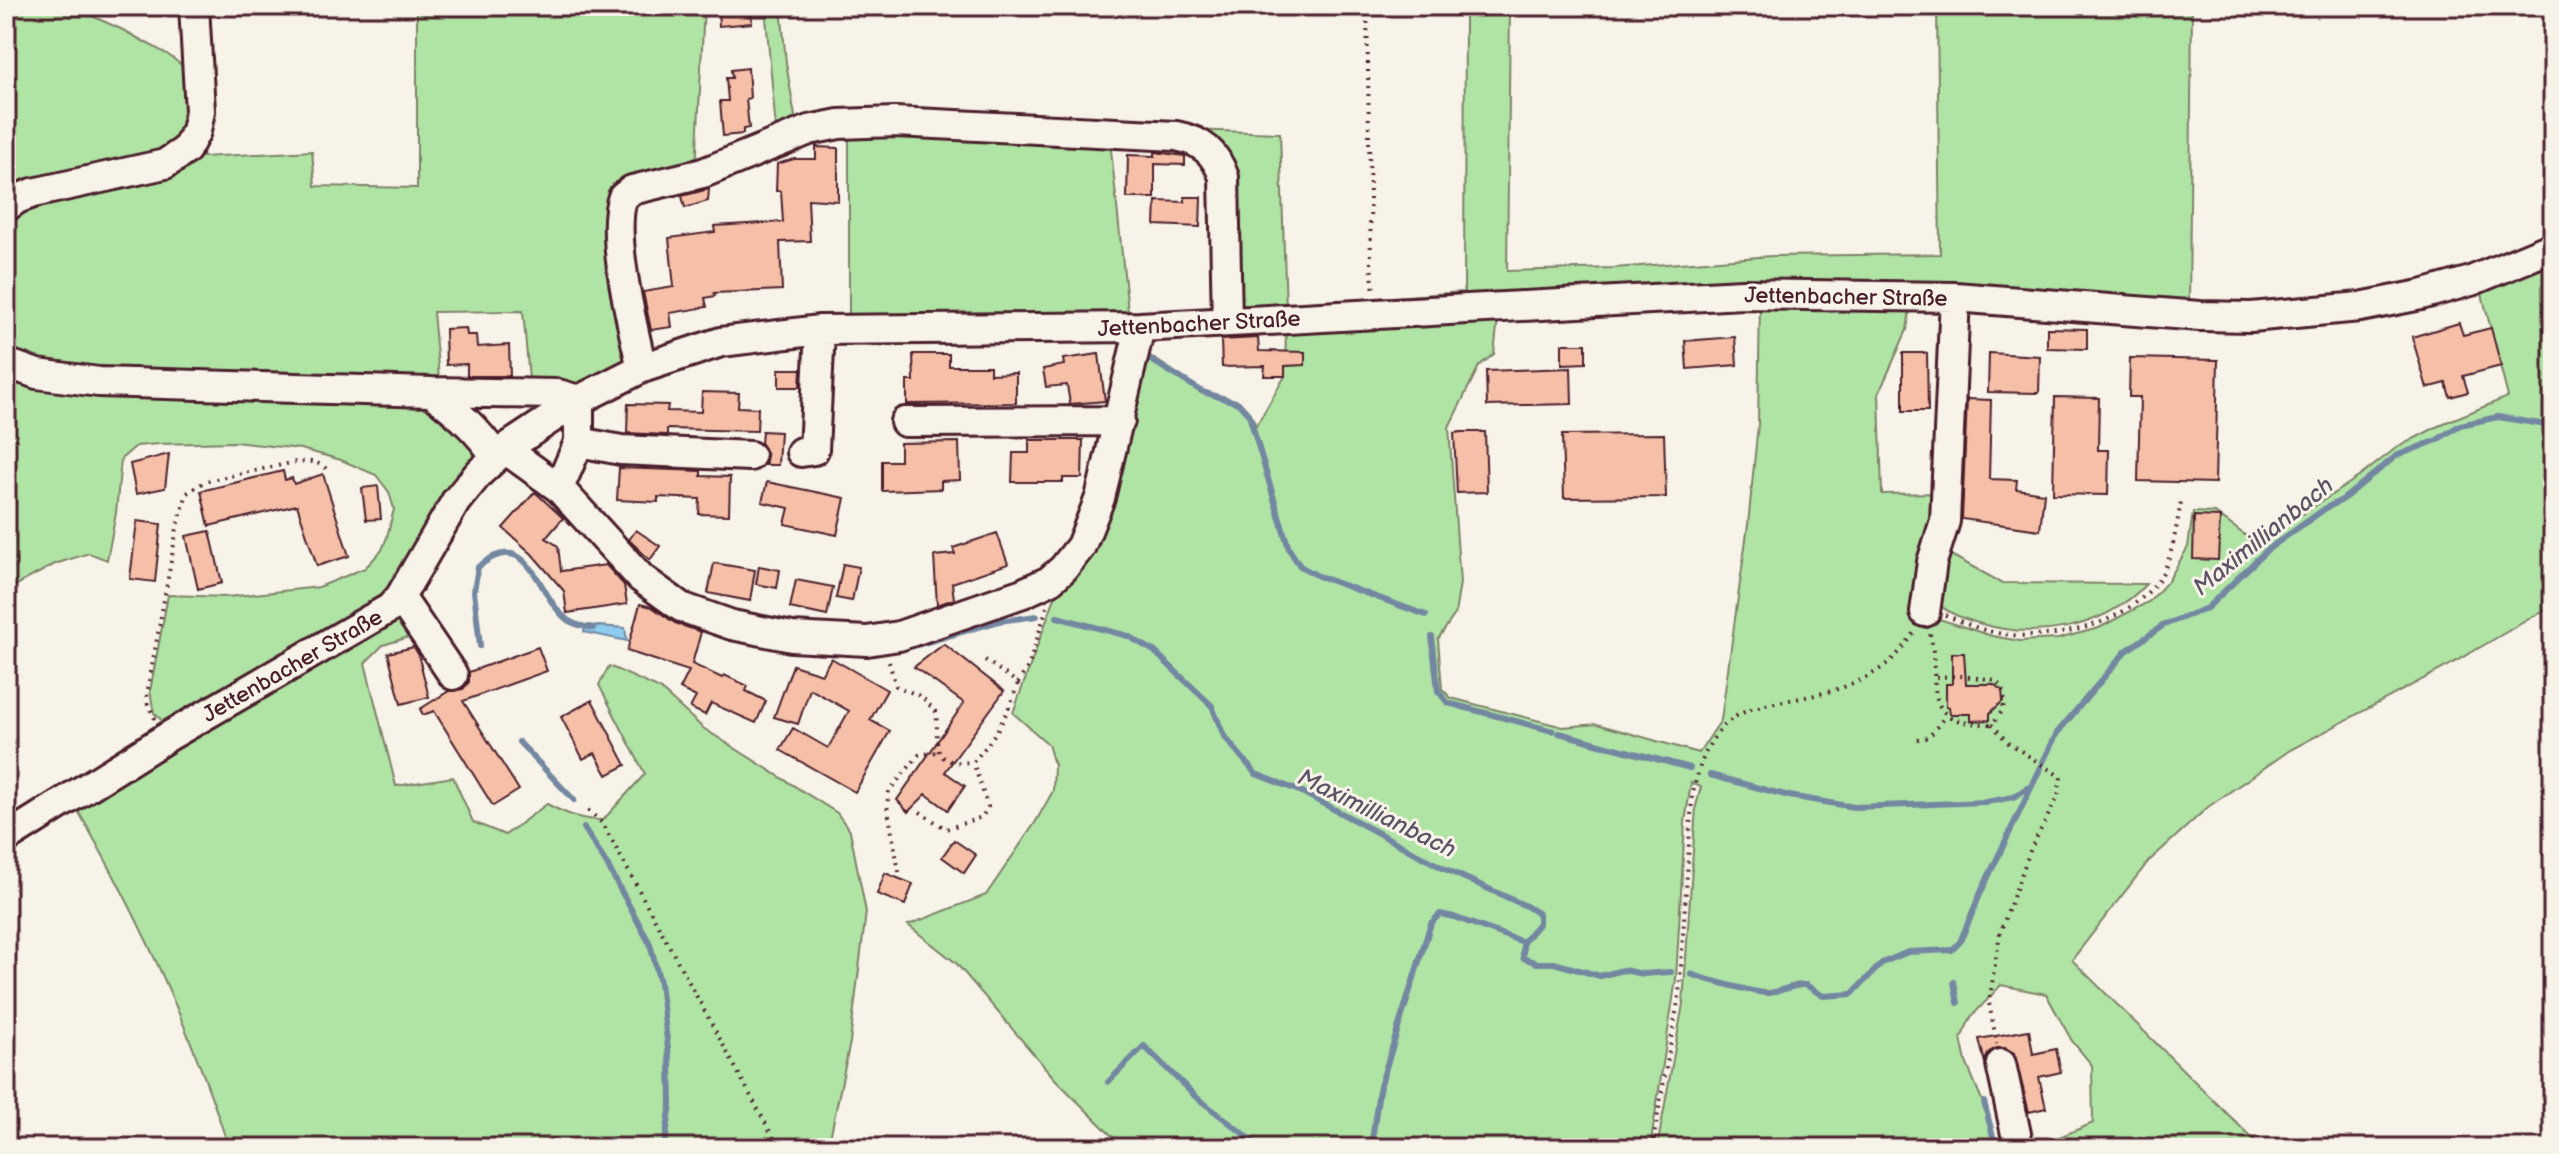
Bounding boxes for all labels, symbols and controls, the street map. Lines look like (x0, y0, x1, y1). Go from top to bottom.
street label: Jettenbacher Straße (1744, 282, 1948, 313)
street label: Jettenbacher Straße (1097, 306, 1301, 343)
water label: Maximillianbach (2187, 471, 2339, 602)
street label: Jettenbacher Straße (198, 604, 387, 729)
water label: Maximillianbach (1293, 763, 1461, 864)

